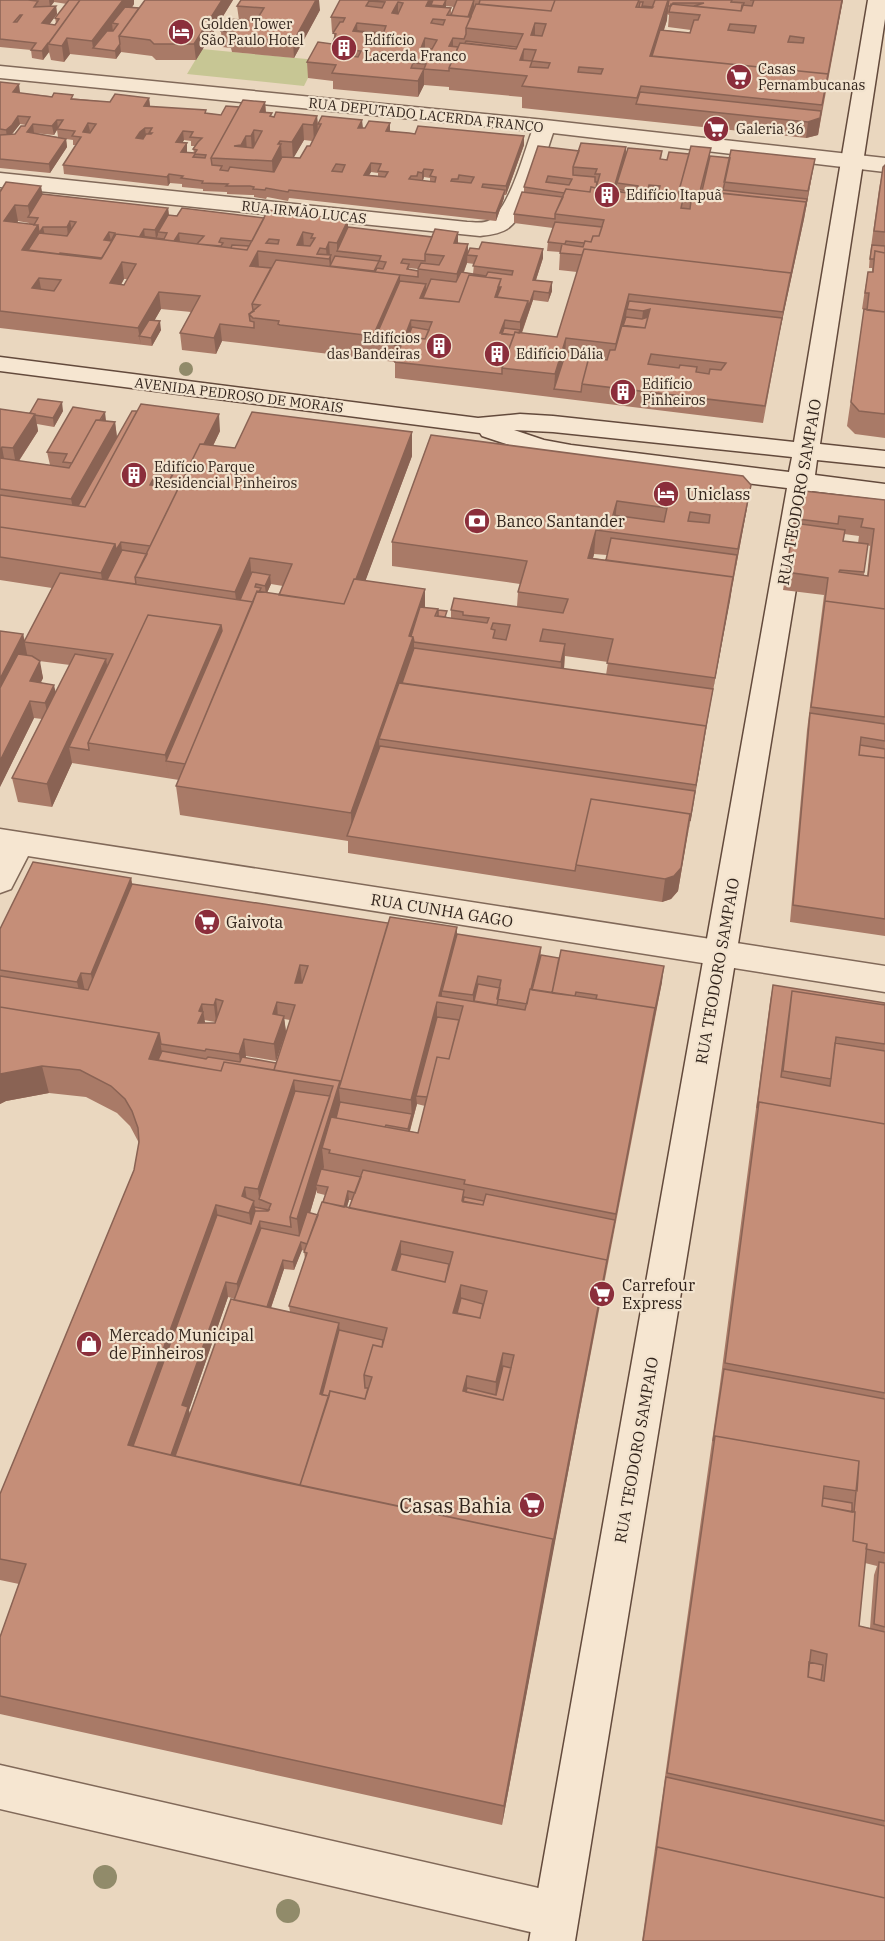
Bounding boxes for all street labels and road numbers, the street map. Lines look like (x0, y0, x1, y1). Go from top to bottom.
street label: RUA DEPUTADO LACERDA FRANCO (307, 94, 545, 136)
street label: RUA IRMÃO LUCAS (240, 196, 368, 228)
street label: AVENIDA PEDROSO DE MORAIS (134, 373, 344, 417)
street label: RUA TEODORO SAMPAIO (773, 397, 825, 587)
street label: RUA TEODORO SAMPAIO (691, 876, 743, 1066)
street label: RUA CUNHA GAGO (369, 889, 515, 931)
street label: RUA TEODORO SAMPAIO (610, 1355, 662, 1545)

